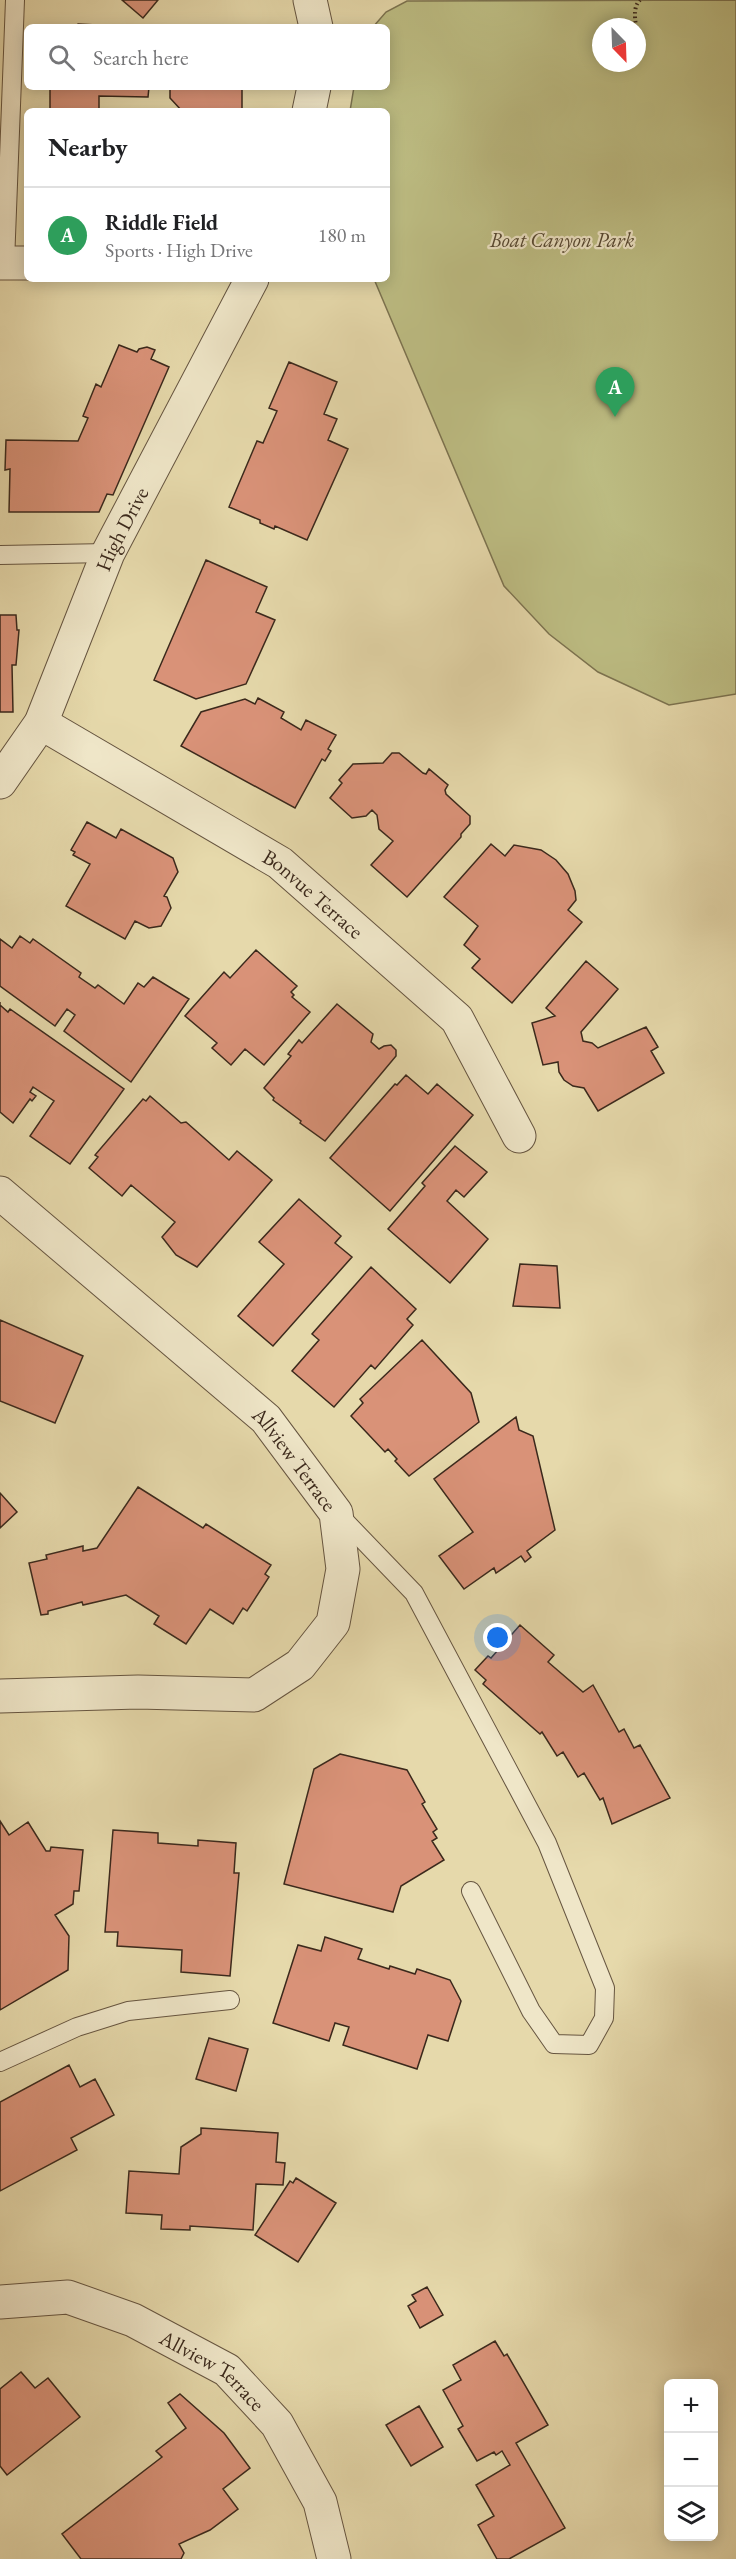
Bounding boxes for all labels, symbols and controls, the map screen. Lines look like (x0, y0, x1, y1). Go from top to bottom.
north arrow (592, 18, 646, 72)
search box (24, 24, 390, 90)
icon: search (45, 41, 78, 74)
text: Search here (93, 43, 188, 72)
text: Nearby (48, 130, 128, 164)
text: Riddle Field (105, 208, 218, 237)
text: A (60, 222, 75, 248)
text: 180 m (318, 222, 366, 248)
park label: Boat Canyon Park (489, 226, 635, 253)
text: Sports · High Drive (105, 237, 253, 263)
pin: A (596, 368, 634, 417)
street label: High Drive (89, 482, 154, 575)
street label: Bonvue Terrace (258, 843, 370, 944)
street label: Allview Terrace (246, 1399, 343, 1516)
your location (483, 1623, 512, 1652)
street label: Allview Terrace (155, 2323, 271, 2416)
map controls (664, 2379, 718, 2541)
button: + (664, 2379, 718, 2433)
button: − (664, 2433, 718, 2487)
button: layers (664, 2487, 718, 2541)

